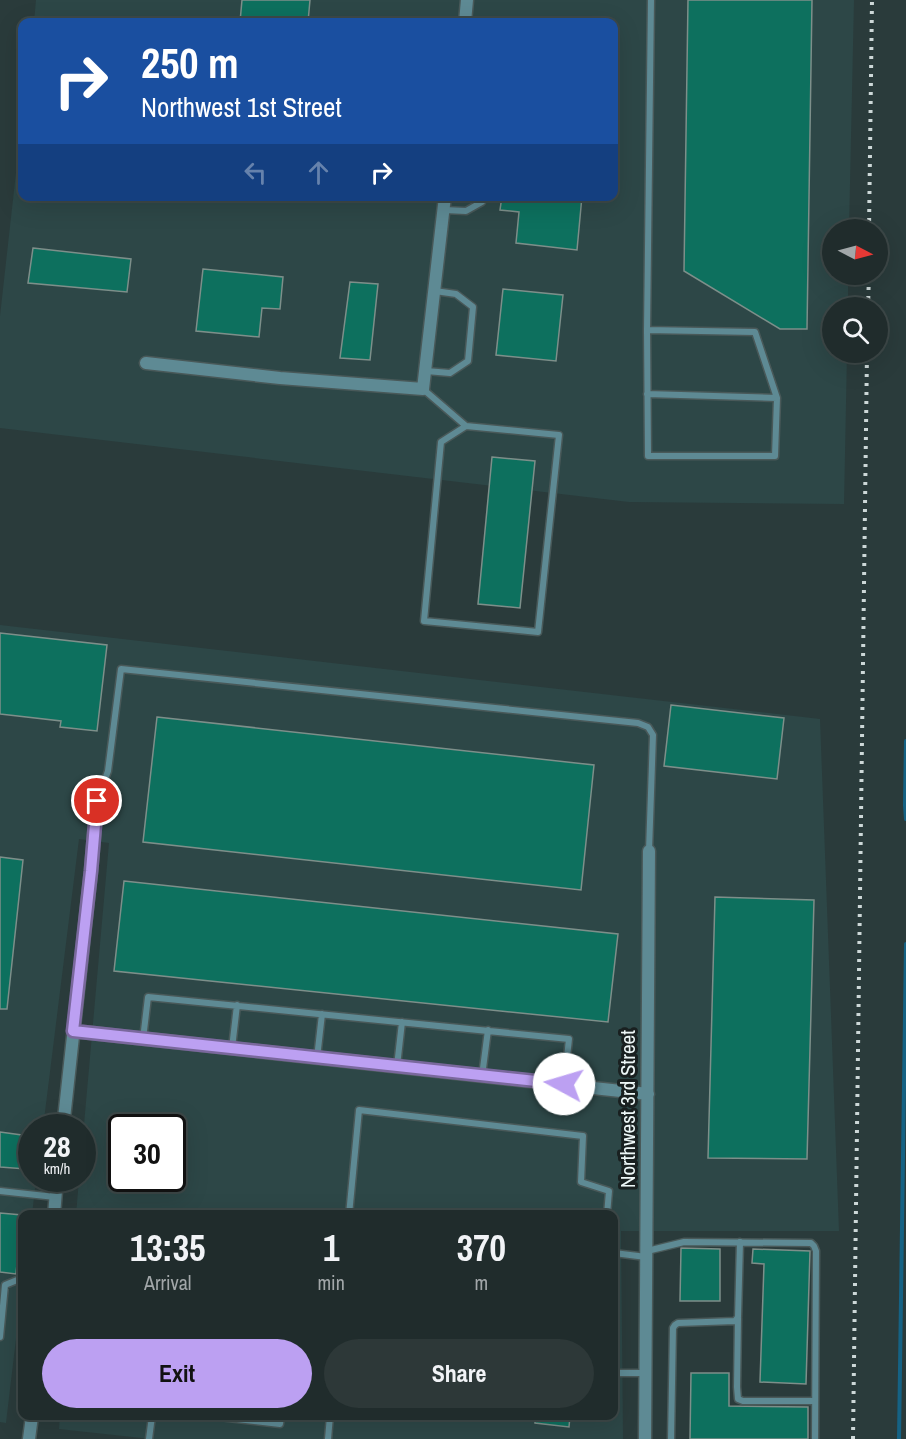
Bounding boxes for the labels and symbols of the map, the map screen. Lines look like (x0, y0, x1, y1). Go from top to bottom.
north arrow (822, 219, 888, 285)
pin (71, 775, 122, 826)
street label: Northwest 3rd Street (613, 1030, 642, 1188)
position arrow (532, 1052, 596, 1116)
speed limit sign: 30 (108, 1114, 186, 1192)

